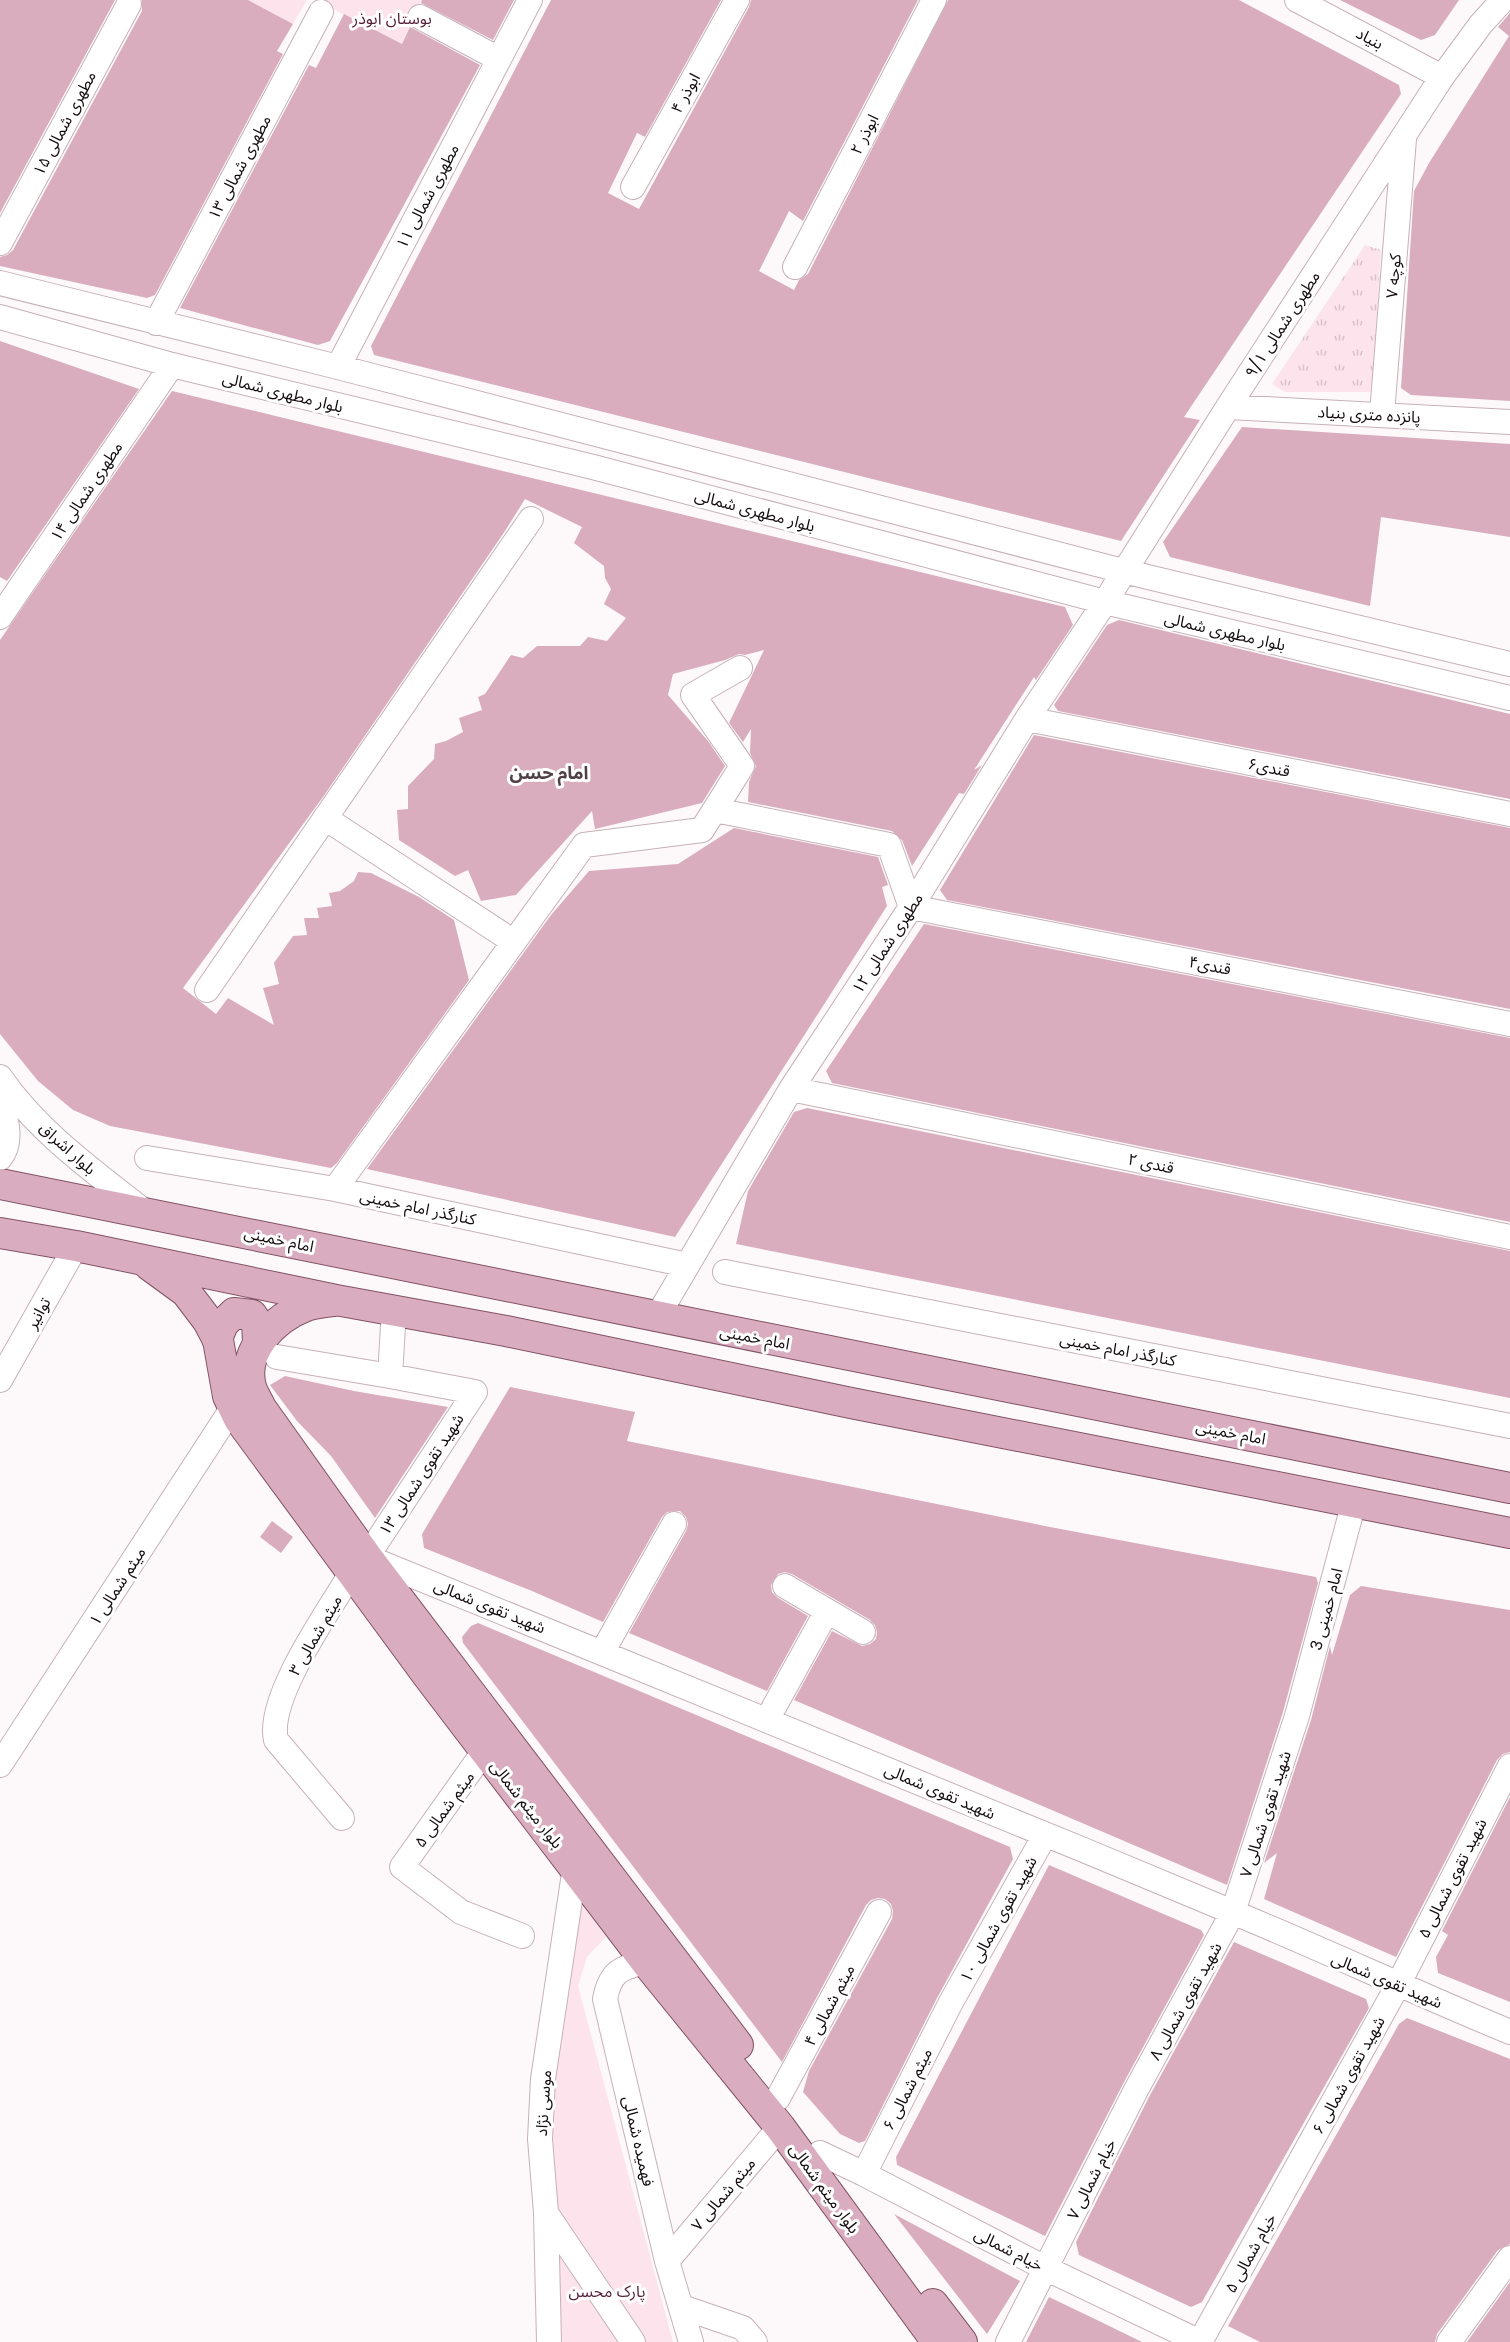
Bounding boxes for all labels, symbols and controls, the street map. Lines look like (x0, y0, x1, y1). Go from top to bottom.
park label: بوستان ابوذر (351, 7, 432, 30)
street label: بنیاد (1352, 22, 1388, 55)
street label: مطهری شمالی ۱۵ (27, 67, 102, 180)
street label: ابوذر ۴ (665, 69, 706, 117)
street label: ابوذر ۲ (845, 110, 884, 158)
street label: مطهری شمالی ۱۳ (202, 111, 277, 224)
street label: مطهری شمالی ۱۱ (390, 140, 465, 253)
street label: کوچه ۷ (1380, 252, 1407, 299)
street label: مطهری شمالی ۹/۱ (1239, 266, 1326, 382)
street label: بلوار مطهری شمالی (220, 366, 346, 419)
street label: پانزده متری بنیاد (1317, 400, 1421, 429)
street label: مطهری شمالی ۱۴ (45, 437, 128, 546)
street label: بلوار مطهری شمالی (692, 483, 818, 538)
street label: بلوار مطهری شمالی (1162, 606, 1288, 657)
street label: قندی۶ (1246, 752, 1292, 783)
district label: امام حسن (510, 760, 588, 786)
street label: مطهری شمالی ۱۲ (846, 889, 929, 998)
street label: قندی۴ (1187, 950, 1233, 981)
street label: بلوار اشراق (34, 1117, 101, 1180)
street label: قندی ۲ (1126, 1147, 1176, 1180)
street label: کنارگذر امام خمینی (358, 1184, 478, 1232)
street label: امام خمینی (242, 1221, 316, 1259)
street label: توانیر (20, 1293, 57, 1334)
street label: امام خمینی (718, 1319, 792, 1357)
street label: کنارگذر امام خمینی (1058, 1327, 1178, 1373)
street label: شهید تقوی شمالی ۱۳ (373, 1409, 469, 1540)
street label: امام خمینی (1194, 1414, 1268, 1452)
street label: میثم شمالی ۱ (83, 1543, 152, 1631)
street label: امام خمینی 3 (1304, 1565, 1349, 1653)
street label: شهید تقوی شمالی (431, 1574, 549, 1639)
street label: میثم شمالی ۳ (283, 1591, 349, 1680)
street label: شهید تقوی شمالی ۷ (1234, 1748, 1297, 1880)
street label: بلوار میثم شمالی (484, 1755, 568, 1854)
street label: شهید تقوی شمالی (881, 1758, 999, 1825)
street label: میثم شمالی ۵ (409, 1766, 481, 1853)
street label: شهید تقوی شمالی ۵ (1412, 1814, 1493, 1942)
street label: شهید تقوی شمالی ۱۰ (954, 1852, 1043, 1987)
street label: شهید تقوی شمالی ۸ (1143, 1938, 1227, 2065)
street label: شهید تقوی شمالی (1328, 1947, 1446, 2014)
street label: میثم شمالی ۴ (798, 1960, 861, 2051)
street label: شهید تقوی شمالی ۶ (1306, 2012, 1390, 2139)
street label: میثم شمالی ۶ (877, 2044, 939, 2135)
street label: موسی نژاد (530, 2069, 557, 2137)
street label: فهمیده شمالی (617, 2094, 660, 2189)
street label: خیام شمالی ۷ (1061, 2135, 1123, 2224)
street label: بلوار میثم شمالی (783, 2138, 865, 2239)
street label: میثم شمالی ۷ (686, 2153, 762, 2237)
street label: خیام شمالی ۵ (1219, 2209, 1283, 2298)
street label: خیام شمالی (970, 2222, 1047, 2277)
park label: پارک محسن (569, 2280, 645, 2303)

